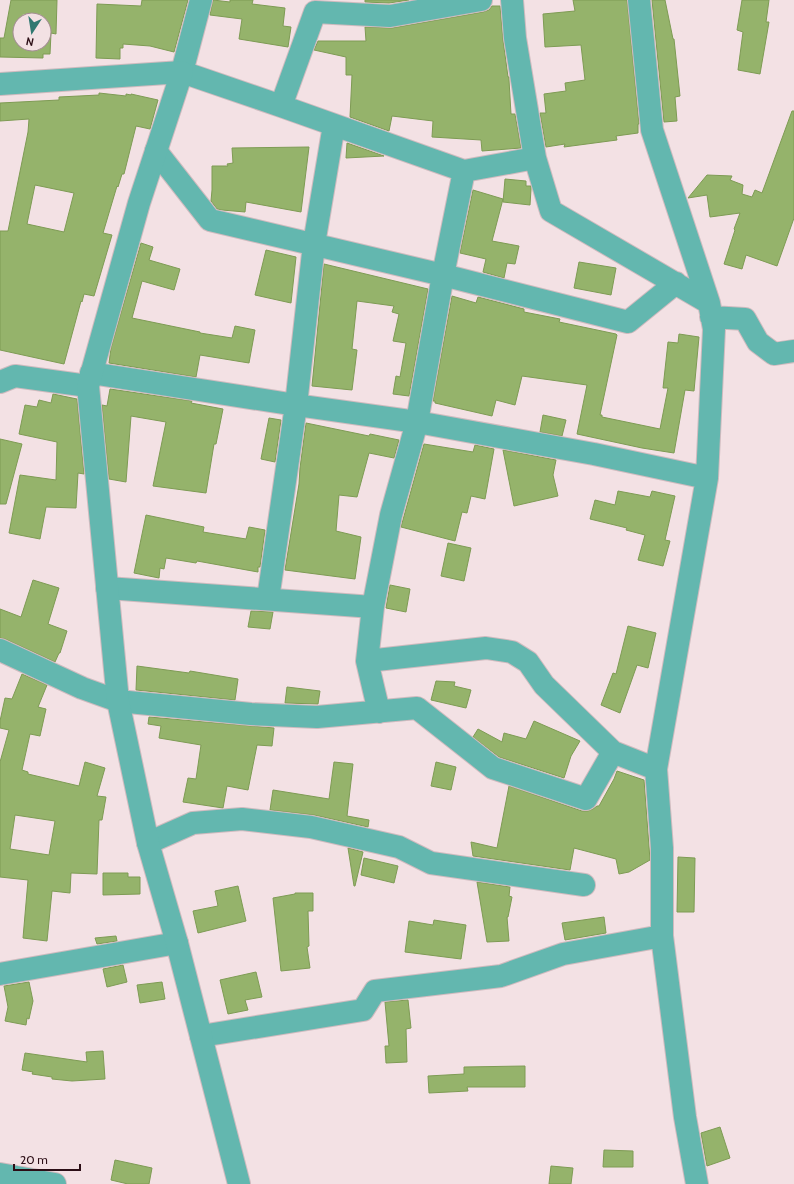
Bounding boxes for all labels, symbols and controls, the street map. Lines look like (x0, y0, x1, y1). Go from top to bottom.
north arrow (12, 12, 52, 52)
text: N (25, 34, 35, 49)
scale bar (14, 1146, 80, 1172)
text: 20 m (20, 1152, 48, 1167)

